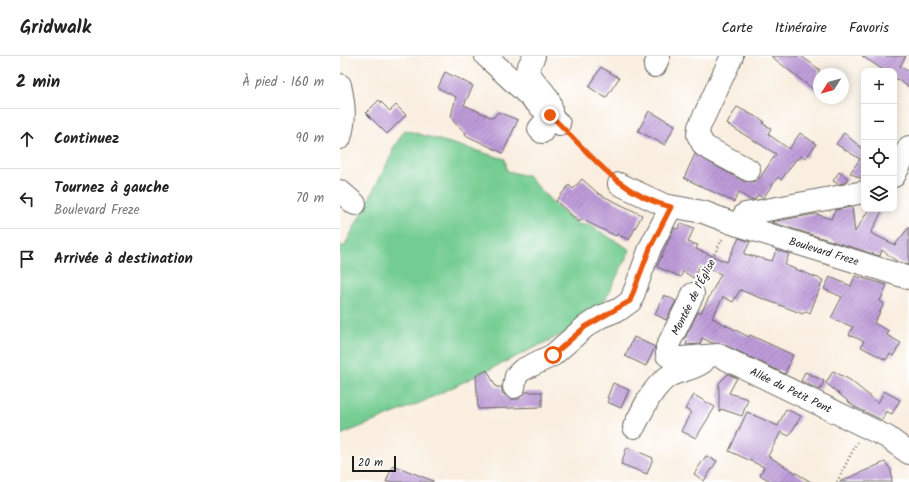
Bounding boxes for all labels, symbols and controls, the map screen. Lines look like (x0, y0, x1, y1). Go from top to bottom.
text: Gridwalk (20, 13, 91, 43)
text: Carte (721, 17, 753, 39)
text: Itinéraire (775, 17, 827, 39)
text: Favoris (849, 17, 889, 39)
north arrow (813, 68, 849, 104)
map controls (861, 68, 897, 212)
button: + (861, 68, 897, 104)
text: 2 min (16, 69, 60, 96)
text: À pied · 160 m (242, 72, 324, 93)
button: − (861, 104, 897, 140)
route end (541, 106, 559, 124)
text: Continuez (54, 127, 119, 151)
icon: ahead (16, 128, 38, 150)
text: 90 m (296, 128, 324, 149)
button: locate (861, 140, 897, 176)
text: Tournez à gauche (54, 176, 169, 200)
button: layers (861, 176, 897, 212)
icon: left (16, 188, 38, 210)
text: 70 m (296, 188, 324, 209)
text: Boulevard Freze (54, 200, 140, 221)
street label: Boulevard Freze (786, 233, 861, 271)
text: Arrivée à destination (54, 247, 193, 271)
icon: arrive (16, 248, 38, 270)
street label: Montée de l'Église (667, 256, 721, 339)
route start (544, 346, 562, 364)
street label: Allée du Petit Pont (747, 363, 835, 419)
scale bar (352, 454, 396, 473)
text: 20 m (358, 454, 383, 472)

